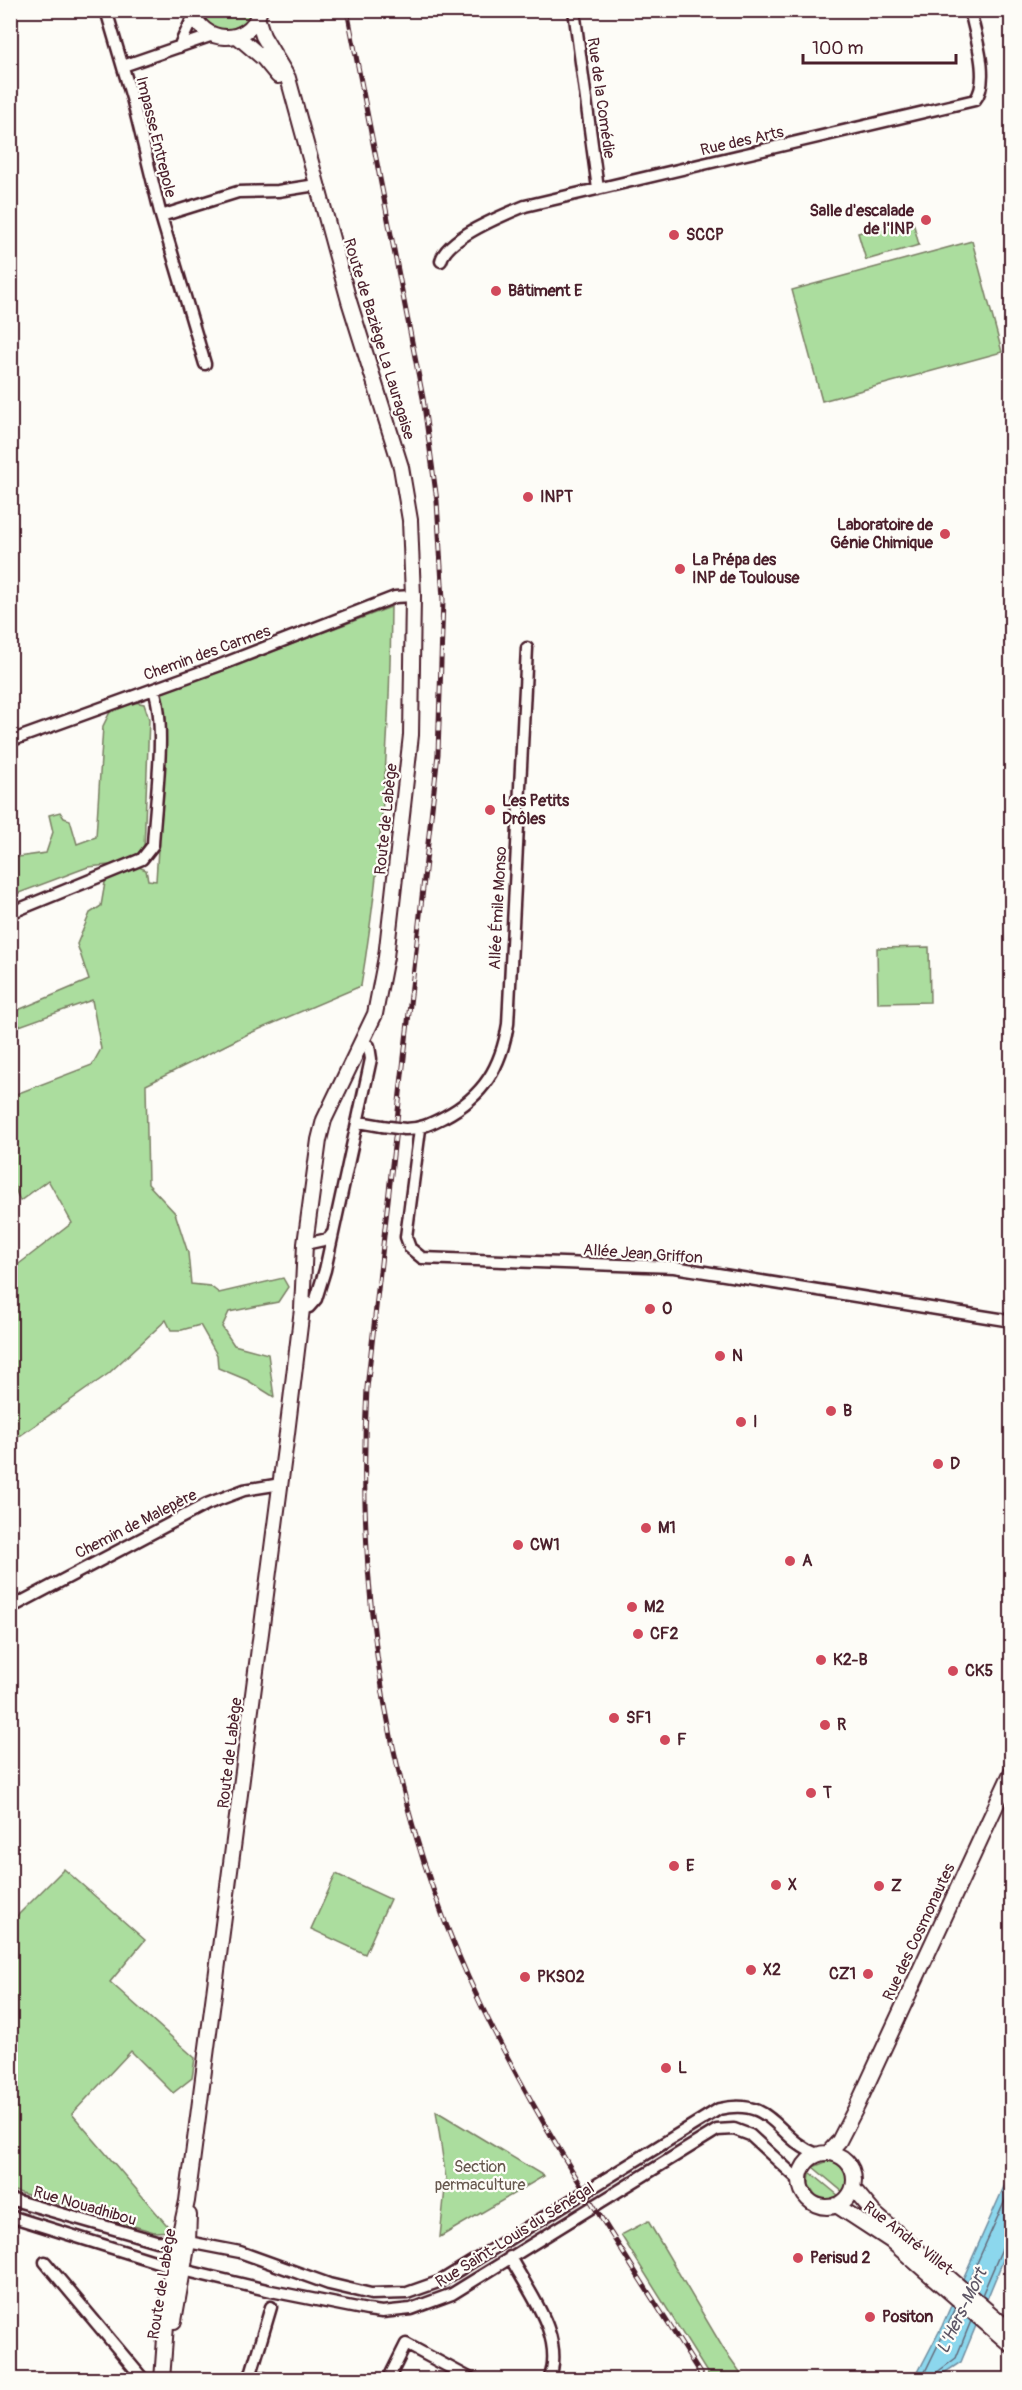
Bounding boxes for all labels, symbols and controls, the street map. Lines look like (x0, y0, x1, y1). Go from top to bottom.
scale bar (803, 27, 956, 65)
street label: Rue de la Comédie (583, 36, 619, 160)
text: 100 m (812, 37, 864, 60)
street label: Impasse Entrepole (131, 74, 181, 200)
street label: Rue des Arts (698, 122, 786, 160)
place label: Salle d'escalade de l'INP (810, 201, 915, 239)
marker: Salle d'escalade de l'INP (919, 213, 933, 227)
place label: SCCP (686, 225, 724, 245)
marker: SCCP (667, 228, 681, 242)
street label: Route de Baziège La Lauragaise (339, 236, 419, 442)
place label: Bâtiment E (508, 281, 583, 301)
marker: Bâtiment E (489, 284, 503, 298)
place label: INPT (540, 487, 573, 507)
marker: INPT (521, 490, 535, 504)
place label: Laboratoire de Génie Chimique (830, 515, 934, 553)
marker: Laboratoire de Génie Chimique (938, 527, 952, 541)
place label: La Prépa des INP de Toulouse (692, 550, 800, 588)
marker: La Prépa des INP de Toulouse (673, 562, 687, 576)
street label: Chemin des Carmes (141, 621, 273, 685)
street label: Route de Labège (370, 762, 402, 876)
place label: Les Petits Drôles (502, 791, 570, 829)
marker: Les Petits Drôles (483, 803, 497, 817)
street label: Allée Émile Monso (485, 845, 511, 970)
street label: Allée Jean Griffon (582, 1240, 704, 1268)
place label: O (662, 1299, 672, 1319)
marker: O (643, 1302, 657, 1316)
place label: N (732, 1346, 743, 1366)
marker: N (713, 1349, 727, 1363)
place label: B (843, 1401, 852, 1421)
marker: B (824, 1404, 838, 1418)
place label: I (753, 1412, 758, 1432)
marker: I (734, 1415, 748, 1429)
place label: D (950, 1454, 960, 1474)
marker: D (931, 1457, 945, 1471)
street label: Chemin de Malepère (72, 1485, 200, 1563)
place label: M1 (658, 1518, 676, 1538)
marker: M1 (639, 1521, 653, 1535)
place label: CW1 (530, 1535, 560, 1555)
marker: CW1 (511, 1538, 525, 1552)
place label: A (802, 1551, 813, 1571)
marker: A (783, 1554, 797, 1568)
place label: M2 (644, 1597, 665, 1617)
marker: M2 (625, 1600, 639, 1614)
place label: CF2 (650, 1624, 679, 1644)
marker: CF2 (631, 1627, 645, 1641)
place label: K2-B (833, 1650, 867, 1670)
marker: K2-B (814, 1653, 828, 1667)
place label: CK5 (965, 1661, 994, 1681)
marker: CK5 (946, 1664, 960, 1678)
street label: Route de Labège (213, 1696, 247, 1810)
place label: SF1 (626, 1708, 651, 1728)
marker: SF1 (607, 1711, 621, 1725)
place label: R (837, 1715, 847, 1735)
marker: R (818, 1718, 832, 1732)
place label: F (677, 1730, 687, 1750)
marker: F (658, 1733, 672, 1747)
place label: T (822, 1783, 832, 1803)
marker: T (804, 1786, 818, 1800)
place label: E (686, 1856, 695, 1876)
marker: E (667, 1859, 681, 1873)
street label: Rue des Cosmonautes (878, 1860, 960, 2004)
place label: X (788, 1875, 797, 1895)
place label: Z (891, 1876, 902, 1896)
marker: X (769, 1878, 783, 1892)
marker: Z (872, 1879, 886, 1893)
place label: X2 (763, 1960, 781, 1980)
marker: X2 (744, 1963, 758, 1977)
place label: CZ1 (829, 1964, 856, 1984)
place label: PKS02 (537, 1967, 585, 1987)
marker: CZ1 (861, 1967, 875, 1981)
marker: PKS02 (518, 1970, 532, 1984)
place label: L (678, 2058, 687, 2078)
marker: L (659, 2061, 673, 2075)
park label: Section permaculture (435, 2157, 525, 2195)
street label: Rue Saint-Louis du Sénégal (432, 2178, 598, 2292)
street label: Rue Nouadhibou (31, 2182, 139, 2230)
street label: Rue André Villet (859, 2197, 957, 2279)
street label: Route de Labège (143, 2227, 181, 2341)
place label: Perisud 2 (810, 2248, 870, 2268)
marker: Perisud 2 (791, 2251, 805, 2265)
water label: L'Hers-Mort (932, 2263, 993, 2357)
place label: Positon (882, 2307, 933, 2327)
marker: Positon (863, 2310, 877, 2324)

